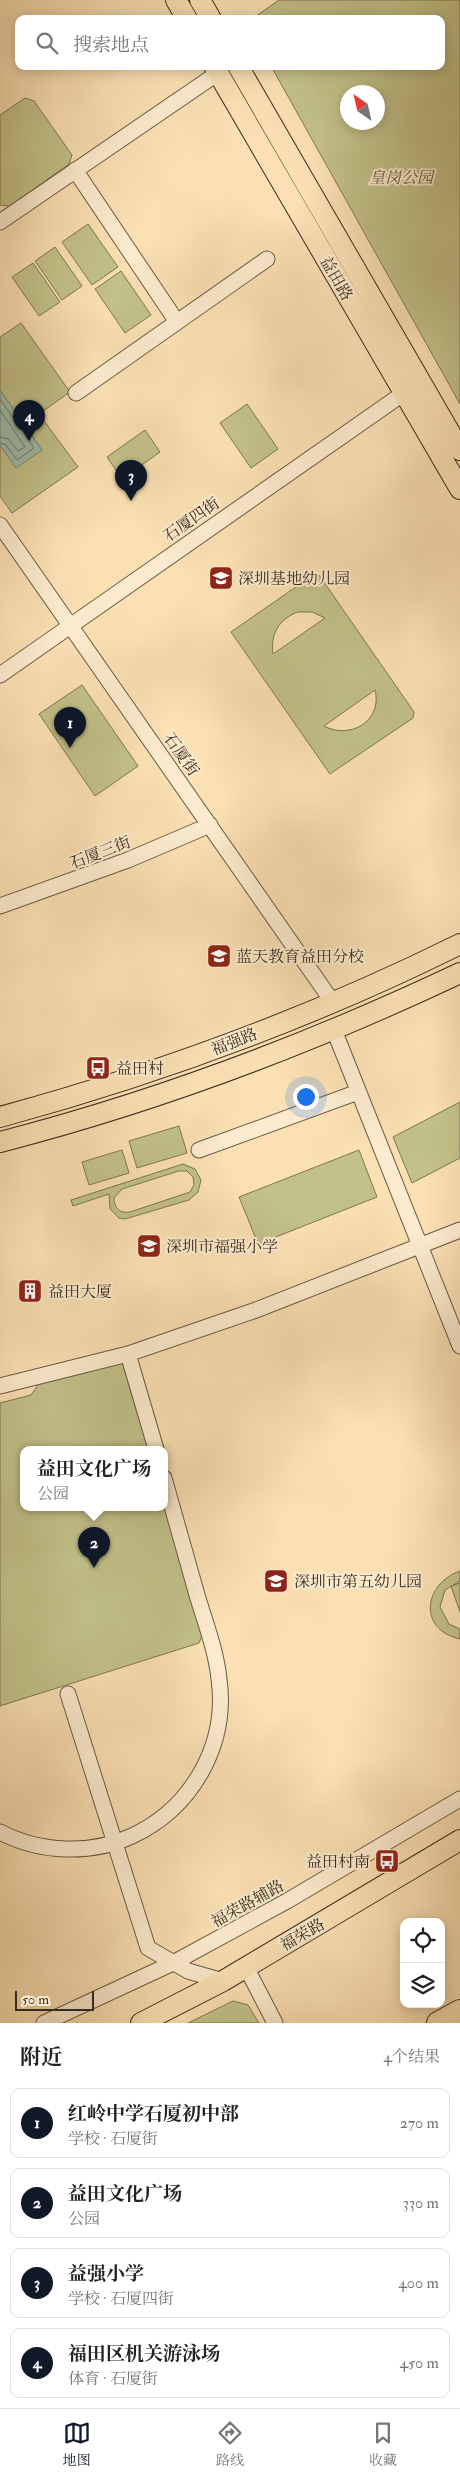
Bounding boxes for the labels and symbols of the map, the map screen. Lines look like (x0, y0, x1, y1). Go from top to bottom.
north arrow (340, 85, 385, 130)
park label: 皇岗公园 (369, 168, 436, 188)
street label: 益田路 (315, 253, 357, 304)
pin: 4 (13, 400, 45, 441)
pin: 3 (115, 460, 147, 501)
street label: 石厦四街 (160, 493, 224, 546)
school or university icon: 深圳基地幼儿园 (208, 565, 234, 591)
place label: 深圳基地幼儿园 (238, 569, 350, 589)
pin: 1 (54, 707, 86, 748)
street label: 石厦街 (159, 729, 203, 780)
street label: 石厦三街 (67, 832, 134, 874)
school or university icon: 蓝天教育益田分校 (206, 943, 232, 969)
place label: 蓝天教育益田分校 (236, 947, 364, 967)
street label: 福强路 (208, 1024, 260, 1060)
bus stop icon: 益田村 (85, 1055, 111, 1081)
place label: 益田村 (116, 1059, 164, 1079)
your location (293, 1084, 319, 1110)
school or university icon: 深圳市福强小学 (136, 1233, 162, 1259)
place label: 深圳市福强小学 (166, 1237, 278, 1257)
building icon: 益田大厦 (17, 1278, 43, 1304)
place label: 益田大厦 (48, 1282, 112, 1302)
pin: 2 (78, 1527, 110, 1568)
school or university icon: 深圳市第五幼儿园 (263, 1568, 289, 1594)
place label: 深圳市第五幼儿园 (294, 1572, 422, 1592)
bus stop icon: 益田村南 (374, 1848, 400, 1874)
place label: 益田村南 (306, 1852, 370, 1872)
street label: 福荣路辅路 (208, 1876, 287, 1932)
street label: 福荣路 (277, 1914, 328, 1956)
scale bar (15, 1988, 94, 2011)

